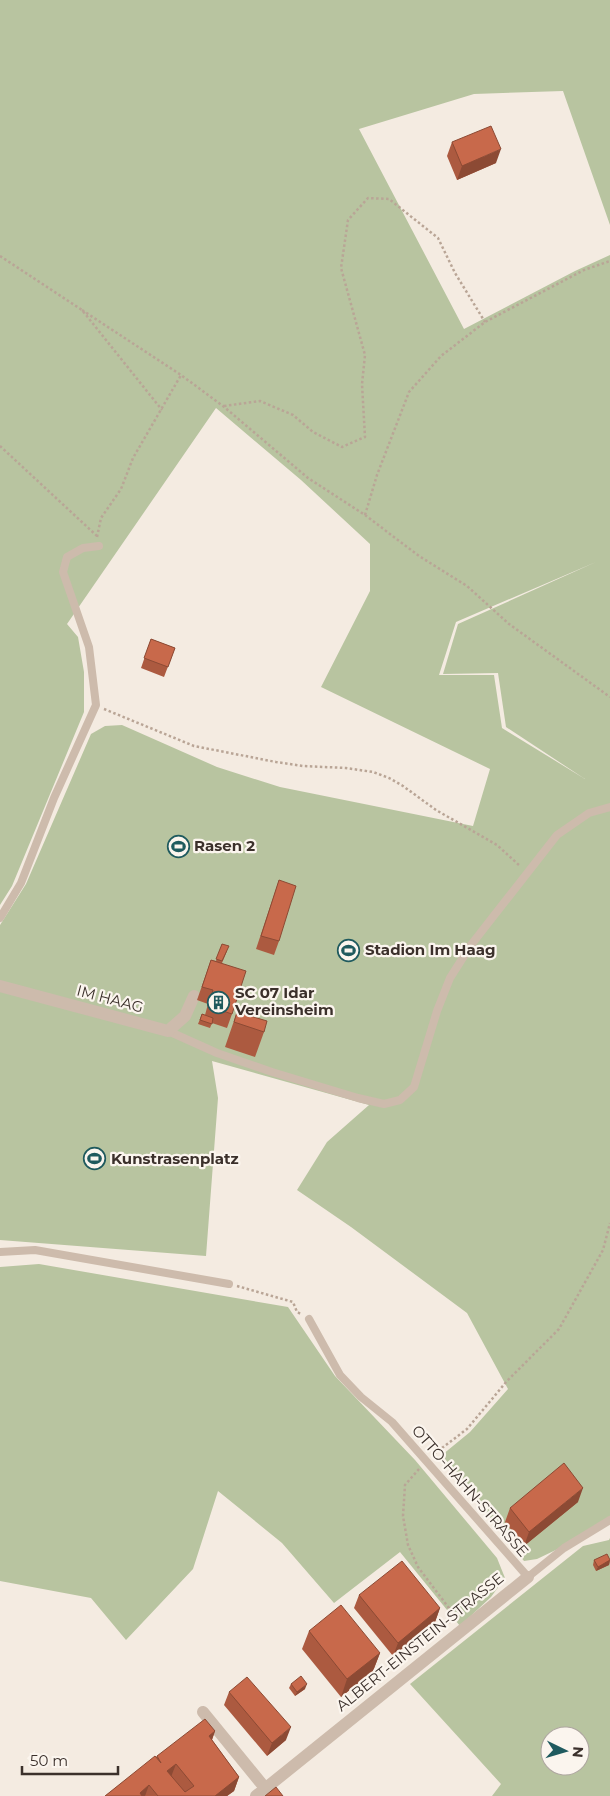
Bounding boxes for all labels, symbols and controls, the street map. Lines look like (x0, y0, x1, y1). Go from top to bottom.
sports icon: Rasen 2 (166, 834, 190, 858)
place label: Rasen 2 (194, 836, 255, 855)
sports icon: Stadion Im Haag (337, 938, 361, 962)
place label: Stadion Im Haag (365, 940, 496, 959)
street label: IM HAAG (75, 981, 145, 1017)
place label: SC 07 Idar Vereinsheim (234, 983, 334, 1019)
building icon: SC 07 Idar Vereinsheim (207, 990, 231, 1014)
sports icon: Kunstrasenplatz (83, 1147, 107, 1171)
place label: Kunstrasenplatz (111, 1149, 239, 1168)
street label: OTTO-HAHN-STRASSE (408, 1421, 533, 1561)
street label: ALBERT-EINSTEIN-STRASSE (332, 1568, 507, 1715)
north arrow (540, 1726, 590, 1776)
scale bar (22, 1744, 119, 1776)
text: N (568, 1746, 587, 1759)
text: 50 m (30, 1751, 68, 1770)

